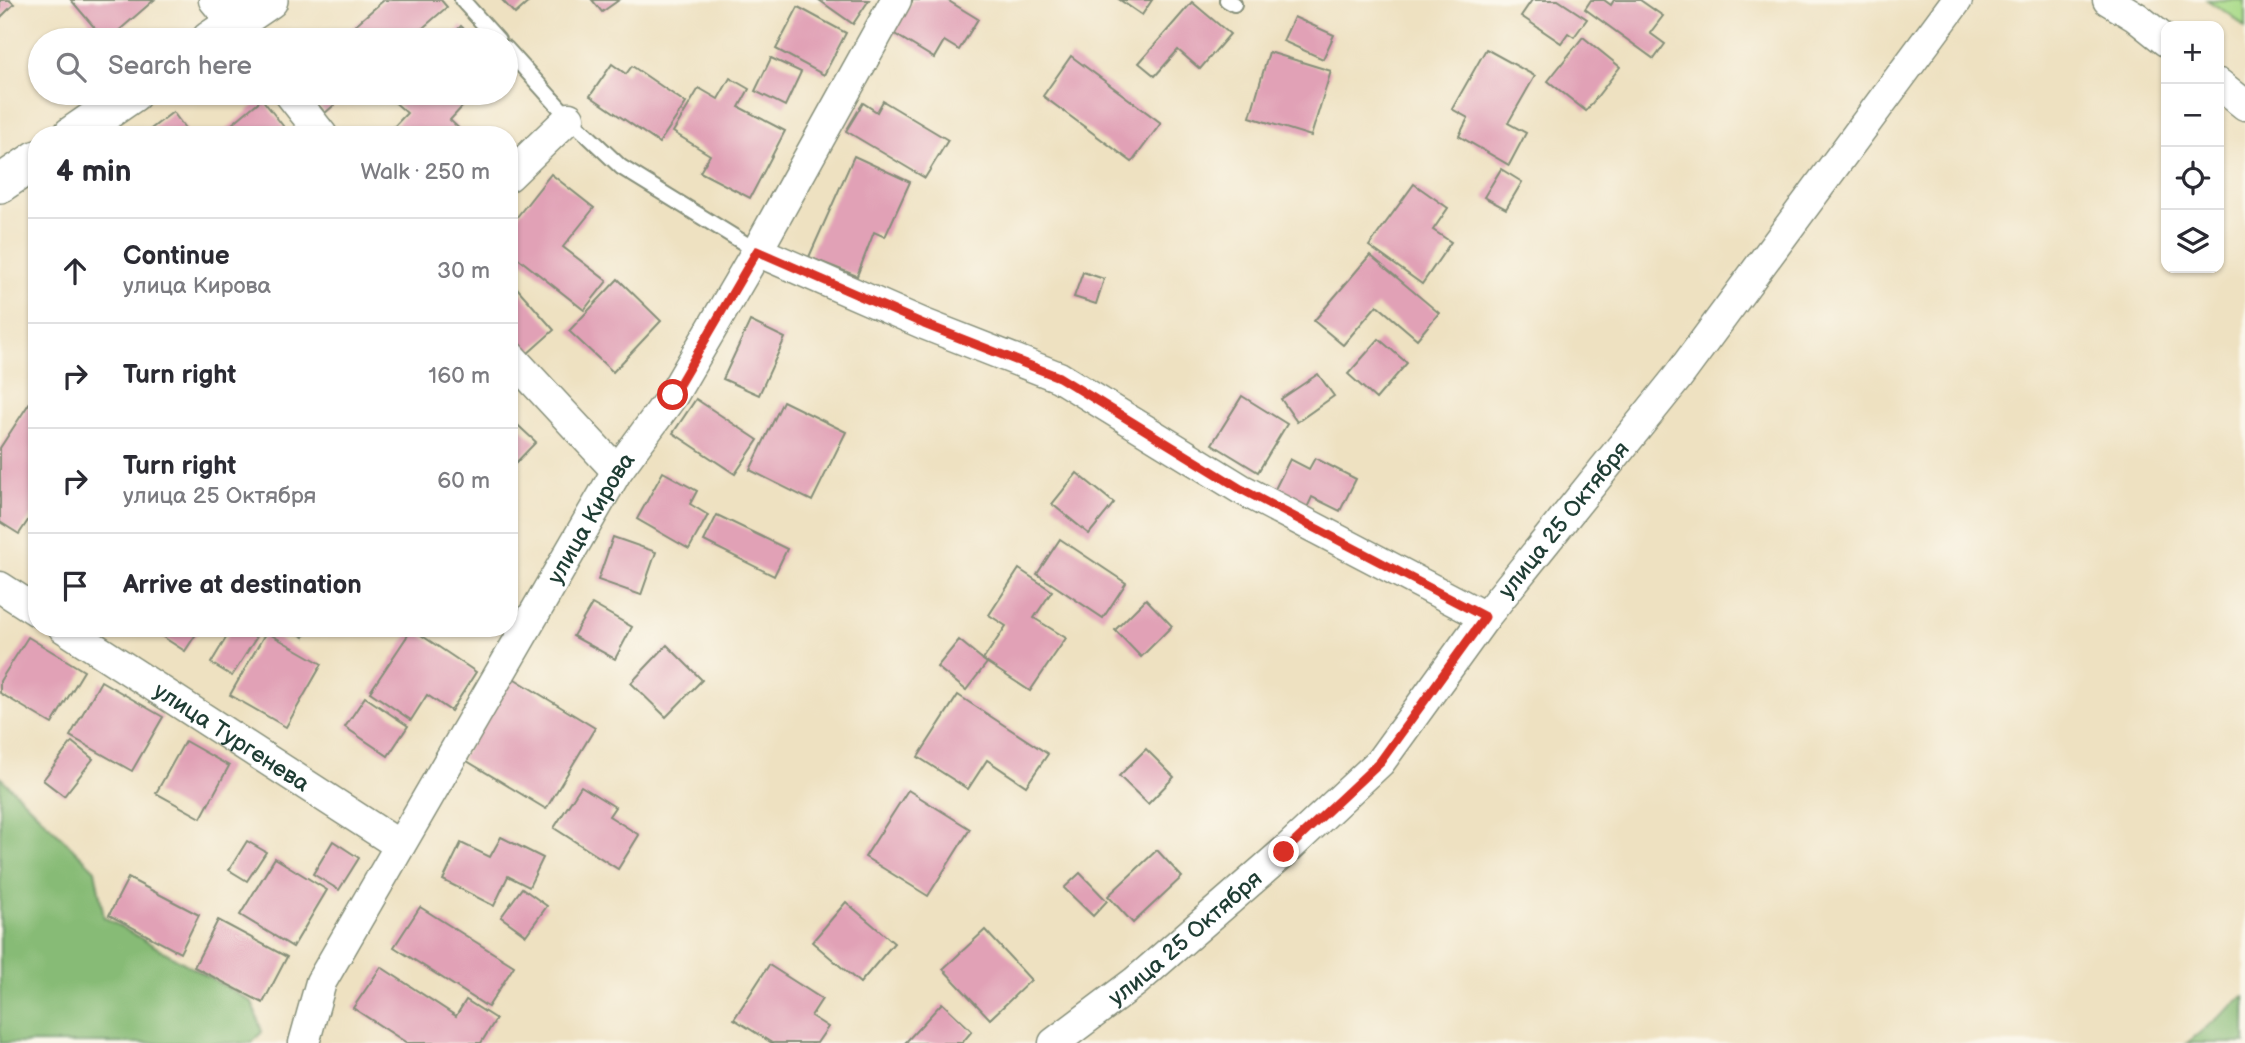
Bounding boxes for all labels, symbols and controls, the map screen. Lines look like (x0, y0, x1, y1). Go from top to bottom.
map controls (2161, 21, 2224, 273)
button: + (2161, 21, 2224, 84)
search box (28, 28, 518, 105)
icon: search (52, 48, 90, 86)
text: Search here (108, 51, 252, 82)
button: − (2161, 84, 2224, 147)
button: locate (2161, 147, 2224, 210)
text: 4 min (56, 154, 131, 190)
text: Walk · 250 m (360, 158, 490, 186)
button: layers (2161, 210, 2224, 273)
text: Continue (123, 241, 230, 272)
icon: ahead (56, 252, 94, 290)
text: 30 m (437, 257, 490, 285)
text: улица Кирова (123, 272, 271, 300)
icon: right (56, 357, 94, 395)
text: Turn right (123, 360, 236, 391)
text: 160 m (428, 362, 490, 390)
route start (657, 379, 688, 410)
street label: улица 25 Октября (1493, 436, 1636, 604)
street label: улица Кирова (542, 447, 641, 589)
text: Turn right (123, 451, 236, 482)
icon: right (56, 462, 94, 500)
text: 60 m (437, 467, 490, 495)
text: улица 25 Октября (123, 482, 316, 510)
icon: arrive (56, 567, 94, 605)
text: Arrive at destination (123, 570, 362, 601)
street label: улица Тургенева (148, 677, 315, 799)
route end (1268, 836, 1299, 867)
street label: улица 25 Октября (1103, 865, 1268, 1012)

